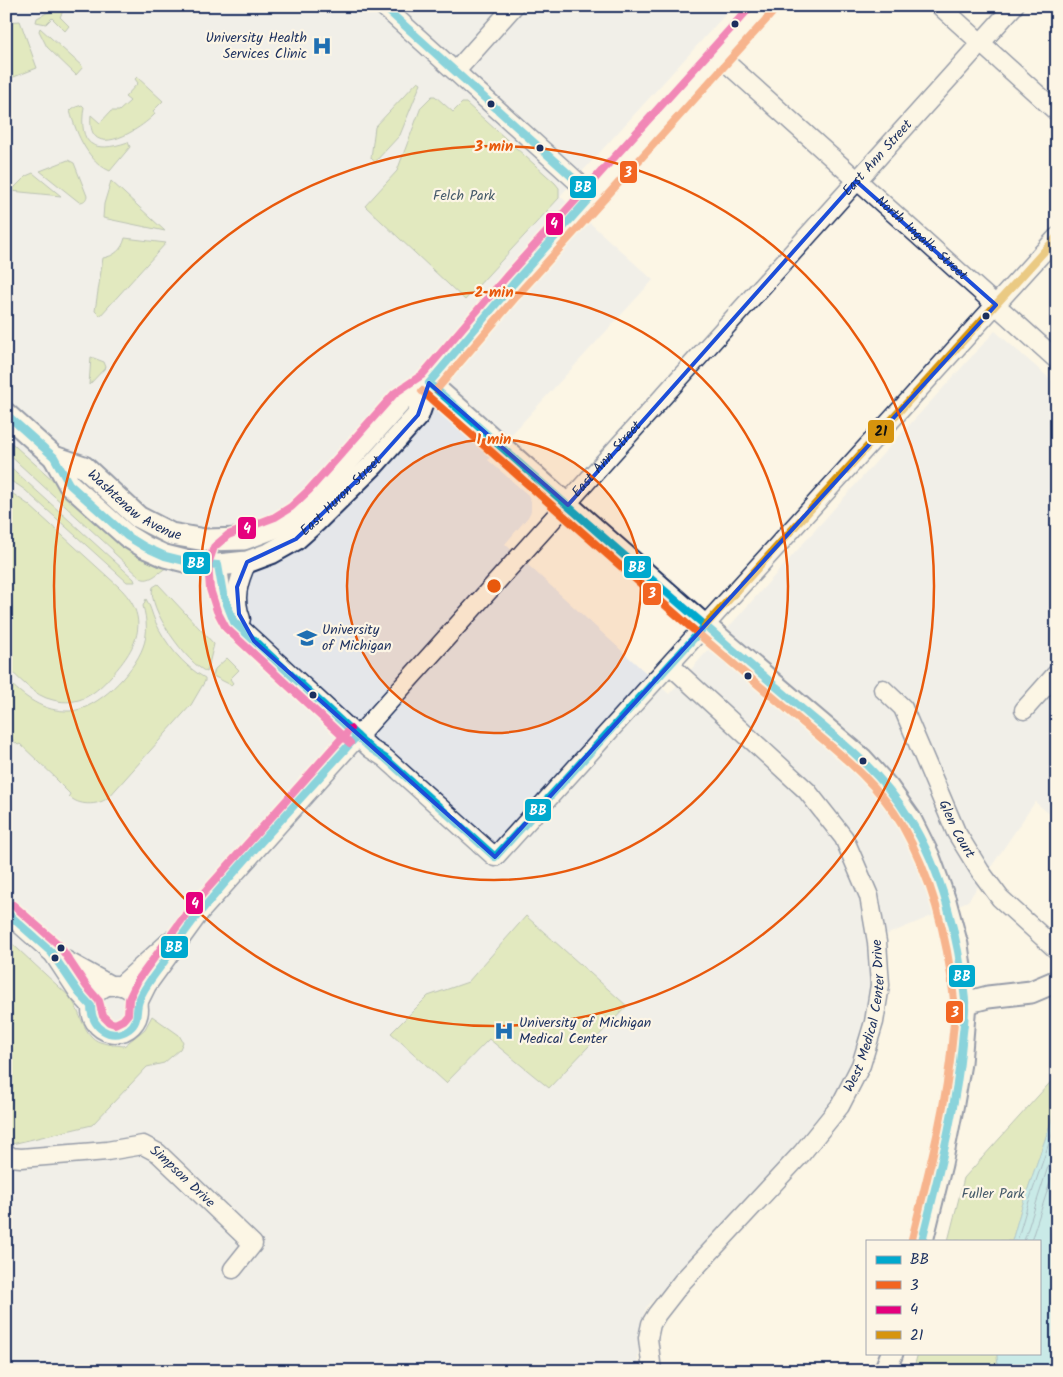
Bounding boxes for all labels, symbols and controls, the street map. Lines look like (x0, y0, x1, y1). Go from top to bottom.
unlabelled marker (730, 19, 740, 29)
place label: University Health Services Clinic (206, 27, 307, 65)
hospital icon: University Health Services Clinic (311, 35, 333, 57)
unlabelled marker (486, 99, 496, 109)
street label: East Ann Street (837, 114, 918, 201)
text: 3 min (474, 135, 513, 159)
unlabelled marker (535, 143, 545, 153)
line badge: 3 (619, 160, 638, 184)
text: 3 (623, 162, 632, 184)
line badge: BB (569, 175, 597, 199)
text: BB (574, 177, 592, 199)
park label: Felch Park (433, 185, 495, 207)
street label: North Ingalls Street (870, 191, 973, 286)
line badge: 4 (545, 212, 564, 236)
text: 4 (550, 213, 558, 235)
text: 2 min (474, 281, 514, 305)
unlabelled marker (981, 311, 991, 321)
street label: East Ann Street (566, 416, 648, 502)
line badge: 21 (867, 419, 895, 444)
text: 21 (875, 421, 888, 443)
text: 1 min (477, 428, 511, 452)
street label: East Huron Street (295, 450, 388, 541)
street label: Washtenaw Avenue (82, 464, 184, 547)
line badge: 4 (237, 516, 257, 540)
text: 4 (243, 518, 251, 540)
line badge: BB (182, 551, 211, 575)
text: BB (187, 553, 205, 575)
line badge: BB (623, 555, 652, 579)
text: BB (628, 557, 646, 579)
centre of rings (485, 577, 503, 595)
line badge: 3 (642, 582, 662, 606)
text: 3 (647, 583, 656, 605)
place label: University of Michigan (322, 619, 391, 657)
school or university icon: University of Michigan (296, 627, 318, 649)
unlabelled marker (743, 671, 753, 681)
unlabelled marker (308, 690, 318, 700)
unlabelled marker (858, 756, 868, 766)
street label: Glen Court (933, 796, 981, 863)
line badge: BB (524, 798, 552, 822)
text: BB (529, 800, 547, 822)
line badge: 4 (185, 891, 204, 915)
text: 4 (191, 893, 199, 915)
line badge: BB (160, 935, 189, 959)
text: BB (165, 937, 183, 959)
street label: West Medical Center Drive (838, 938, 891, 1096)
unlabelled marker (56, 943, 66, 953)
unlabelled marker (50, 953, 60, 963)
line badge: BB (948, 964, 976, 988)
text: BB (953, 966, 971, 988)
line badge: 3 (945, 1000, 964, 1024)
text: 3 (950, 1002, 959, 1024)
place label: University of Michigan Medical Center (519, 1012, 651, 1050)
hospital icon: University of Michigan Medical Center (493, 1020, 515, 1042)
street label: Simpson Drive (146, 1140, 221, 1214)
park label: Fuller Park (962, 1183, 1025, 1205)
legend (866, 1240, 1040, 1354)
text: BB (910, 1248, 929, 1272)
text: 3 (910, 1274, 919, 1298)
text: 4 (910, 1298, 918, 1322)
text: 21 (910, 1324, 924, 1348)

